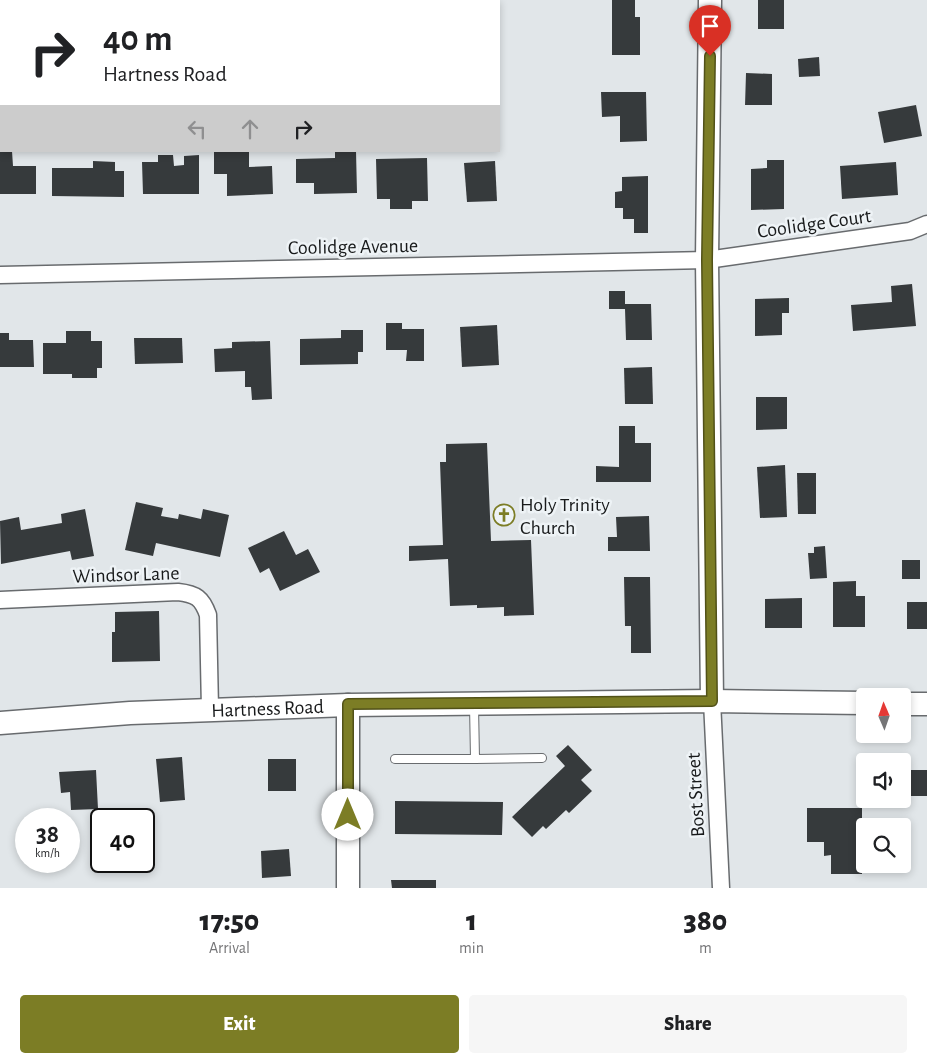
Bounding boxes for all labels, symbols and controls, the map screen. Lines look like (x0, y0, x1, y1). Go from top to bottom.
pin (689, 5, 731, 56)
icon: arrive (696, 12, 724, 40)
icon: right (20, 20, 85, 85)
text: 40 m (103, 22, 172, 57)
text: Hartness Road (103, 63, 227, 85)
icon: left (183, 115, 211, 143)
icon: ahead (236, 115, 264, 143)
icon: right (289, 115, 317, 143)
street label: Coolidge Court (756, 206, 873, 242)
street label: Coolidge Avenue (288, 236, 418, 258)
place label: Holy Trinity Church (520, 495, 610, 538)
church icon: Holy Trinity Church (492, 503, 516, 527)
street label: Windsor Lane (72, 563, 180, 587)
north arrow (856, 688, 911, 742)
map controls (856, 688, 911, 873)
street label: Hartness Road (211, 697, 324, 721)
street label: Bost Street (684, 752, 708, 838)
button: sound (856, 753, 911, 808)
position arrow (321, 788, 373, 840)
speed limit sign: 40 (90, 808, 155, 873)
button: search (856, 818, 911, 873)
text: 38 (36, 822, 59, 847)
text: km/h (35, 847, 60, 859)
text: 17:50 (200, 906, 259, 936)
text: 1 (466, 906, 477, 936)
text: 380 (684, 906, 727, 936)
text: Arrival (209, 940, 250, 956)
text: min (459, 940, 484, 956)
text: m (699, 940, 712, 956)
button: Exit (20, 995, 459, 1053)
button: Share (469, 995, 907, 1053)

